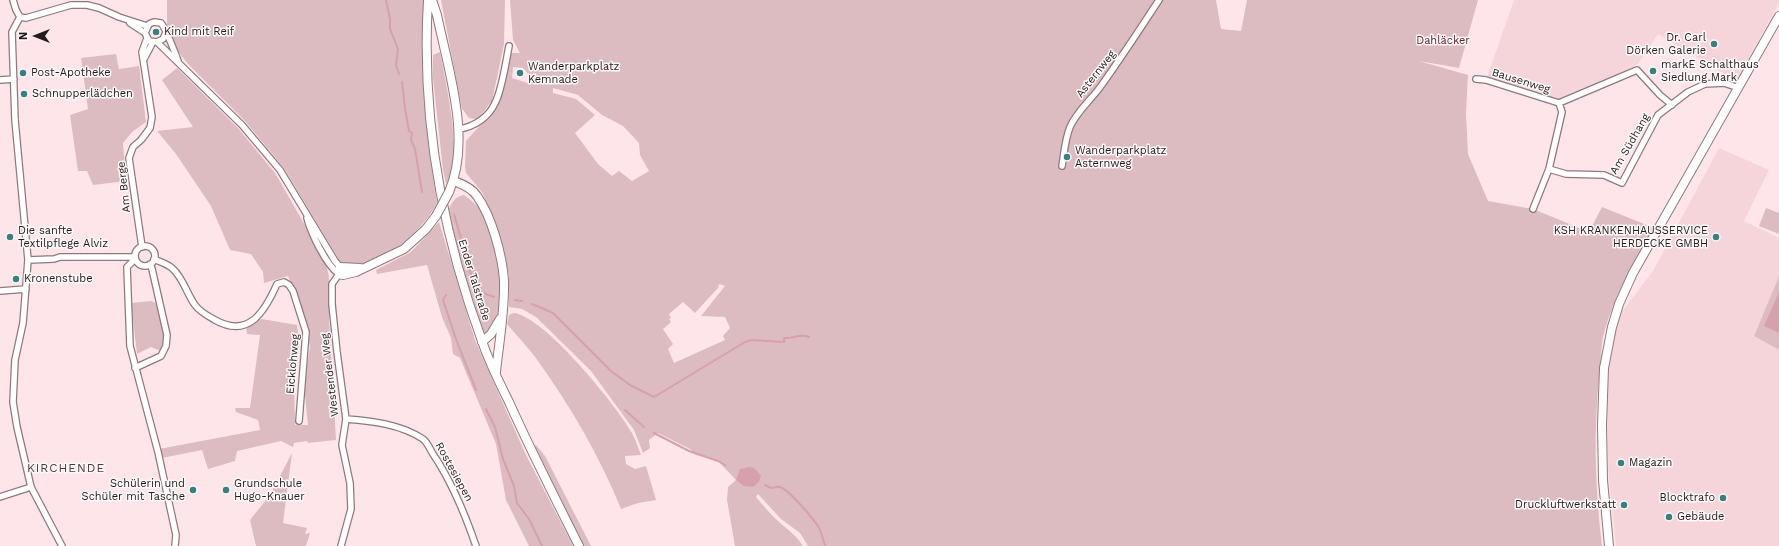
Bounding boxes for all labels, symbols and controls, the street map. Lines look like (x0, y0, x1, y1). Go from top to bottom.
north arrow (16, 16, 56, 56)
place label: Kind mit Reif (164, 25, 234, 39)
marker: Kind mit Reif (151, 27, 161, 37)
place label: Dr. Carl Dörken Galerie (1626, 31, 1706, 57)
text: N (17, 32, 30, 40)
park label: Dahläcker (1416, 34, 1470, 48)
marker: Dr. Carl Dörken Galerie (1709, 39, 1719, 49)
street label: Asternweg (1073, 48, 1119, 100)
place label: markE Schalthaus Siedlung Mark (1661, 58, 1759, 84)
place label: Wanderparkplatz Kemnade (528, 60, 619, 86)
place label: Post-Apotheke (31, 66, 111, 80)
street label: Bausenweg (1490, 66, 1552, 96)
marker: markE Schalthaus Siedlung Mark (1648, 66, 1658, 76)
marker: Post-Apotheke (18, 68, 28, 78)
marker: Wanderparkplatz Kemnade (515, 68, 525, 78)
place label: Schnupperlädchen (32, 87, 133, 101)
marker: Schnupperlädchen (19, 89, 29, 99)
street label: Am Südhang (1607, 111, 1653, 177)
place label: Wanderparkplatz Asternweg (1075, 144, 1166, 170)
marker: Wanderparkplatz Asternweg (1062, 152, 1072, 162)
street label: Am Berge (115, 161, 133, 213)
place label: Die sanfte Textilpflege Alviz (18, 224, 108, 250)
place label: KSH KRANKENHAUSSERVICE HERDECKE GMBH (1554, 224, 1708, 250)
marker: Die sanfte Textilpflege Alviz (5, 232, 15, 242)
marker: KSH KRANKENHAUSSERVICE HERDECKE GMBH (1711, 232, 1721, 242)
street label: Ender Talstraße (455, 238, 493, 322)
place label: Kronenstube (24, 272, 93, 286)
marker: Kronenstube (11, 274, 21, 284)
street label: Eicklohweg (284, 333, 302, 395)
street label: Westender Weg (318, 333, 342, 417)
street label: Rostesiepen (432, 440, 476, 504)
place label: Magazin (1629, 456, 1672, 470)
marker: Magazin (1616, 458, 1626, 468)
district label: KIRCHENDE (27, 461, 105, 475)
place label: Schülerin und Schüler mit Tasche (82, 477, 185, 503)
place label: Grundschule Hugo-Knauer (234, 477, 305, 503)
marker: Schülerin und Schüler mit Tasche (188, 485, 198, 495)
marker: Grundschule Hugo-Knauer (221, 485, 231, 495)
place label: Blocktrafo (1660, 491, 1715, 505)
marker: Blocktrafo (1718, 493, 1728, 503)
place label: Druckluftwerkstatt (1515, 498, 1616, 512)
marker: Druckluftwerkstatt (1619, 500, 1629, 510)
place label: Gebäude (1677, 510, 1724, 524)
marker: Gebäude (1664, 512, 1674, 522)

